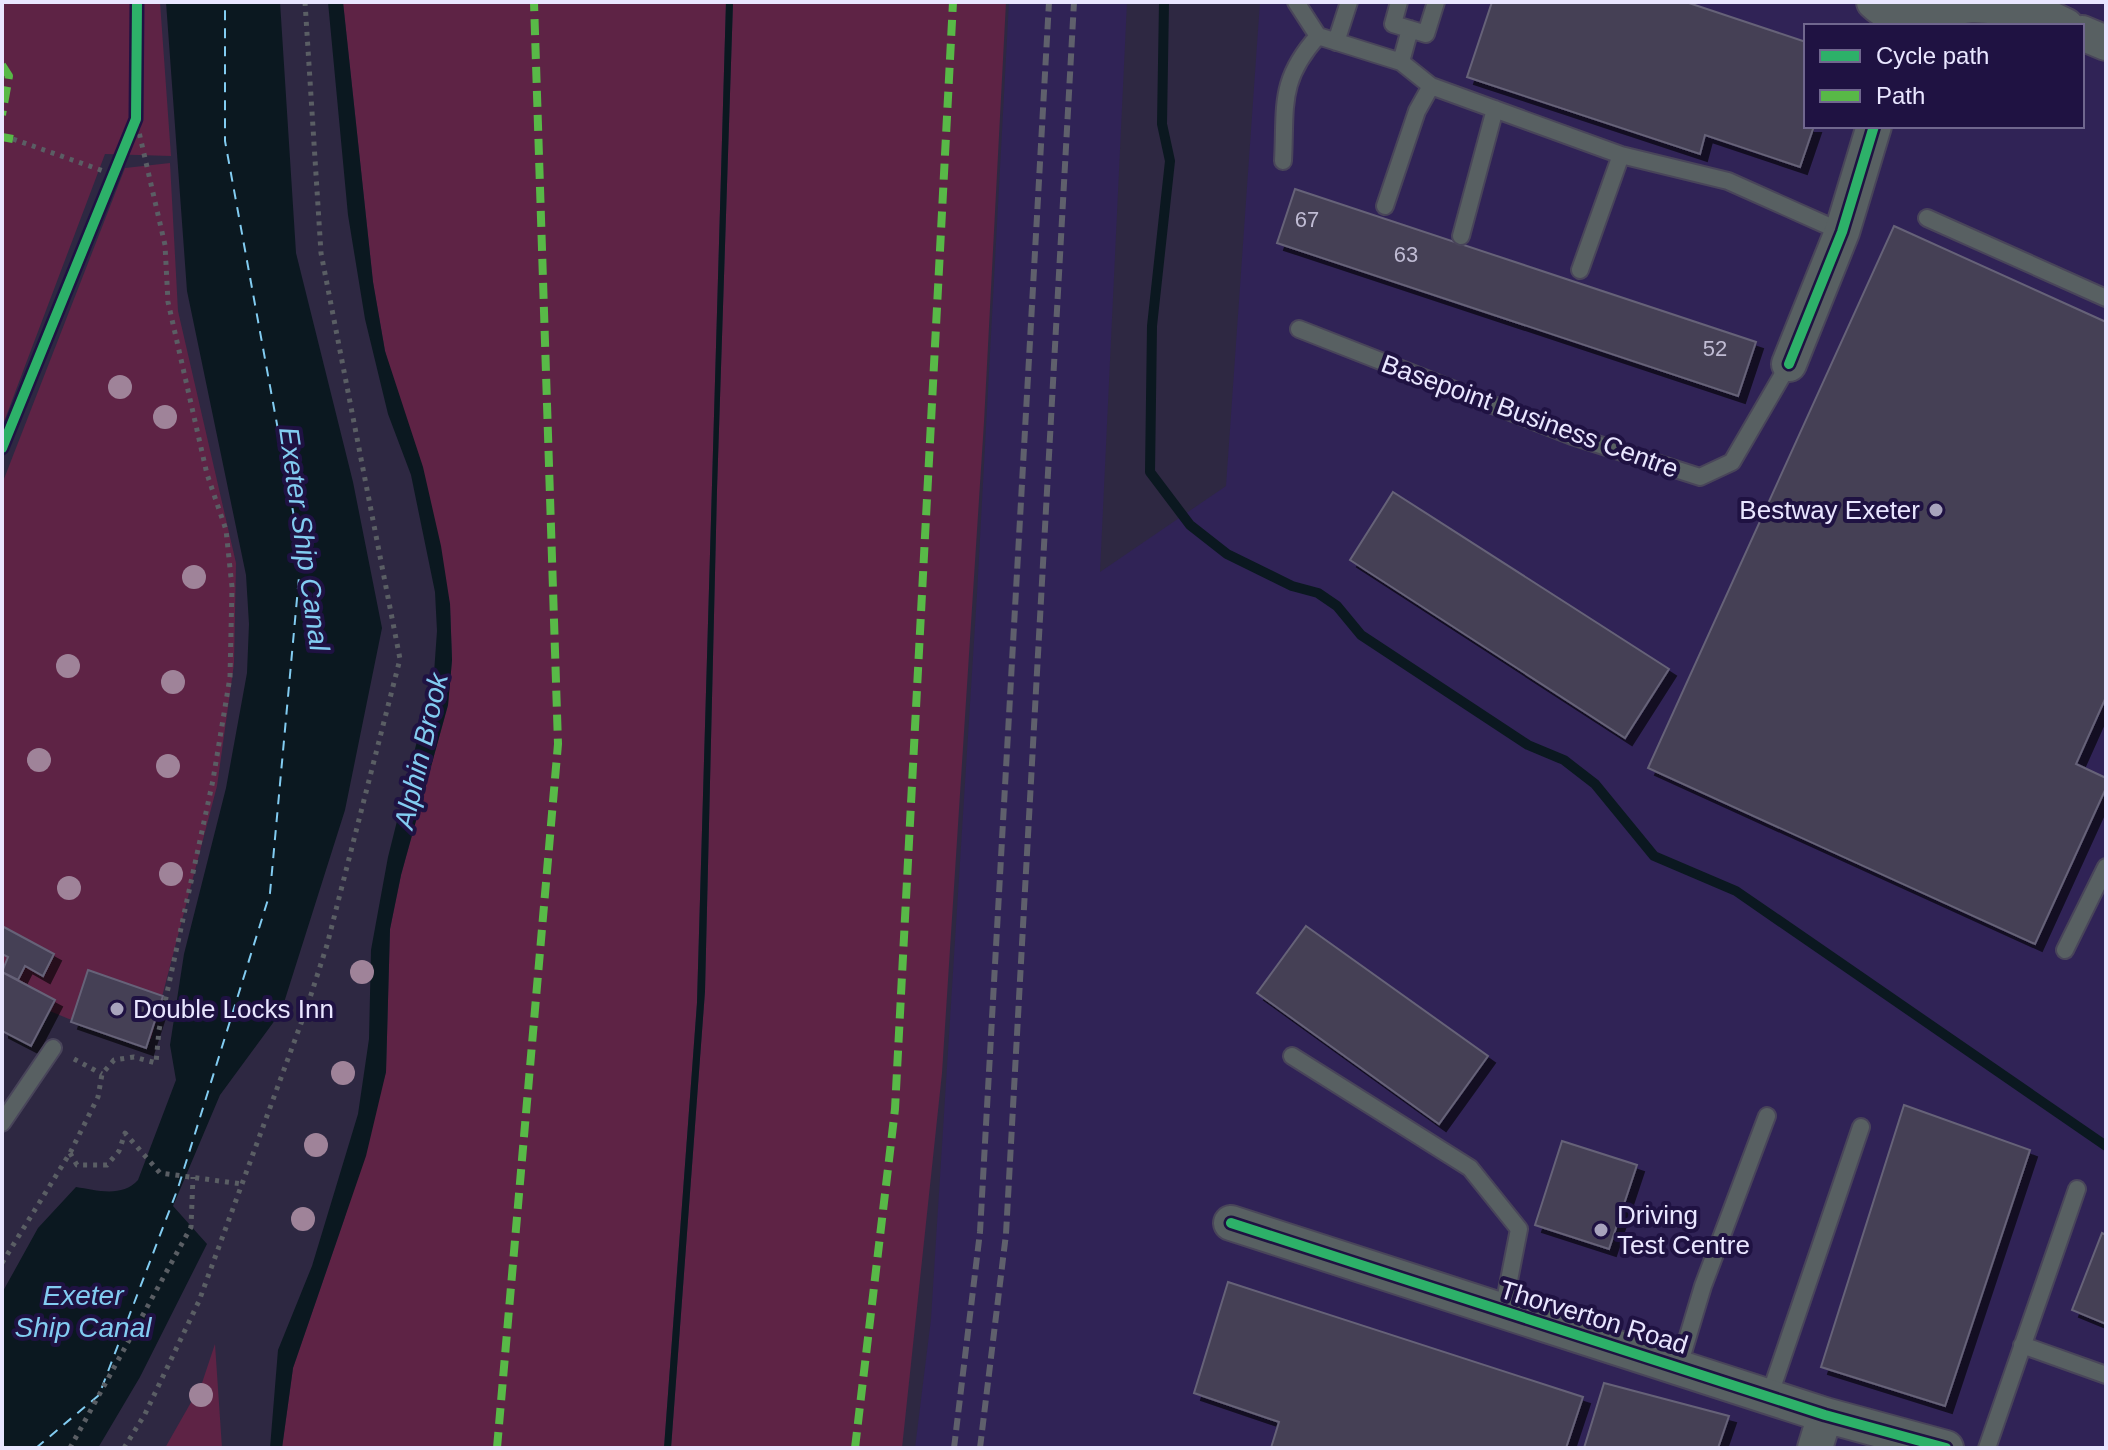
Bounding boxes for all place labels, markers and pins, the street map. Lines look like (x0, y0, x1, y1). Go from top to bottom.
place label: Bestway Exeter (1739, 495, 1920, 525)
marker: Bestway Exeter (1927, 501, 1945, 519)
place label: Double Locks Inn (133, 994, 334, 1024)
marker: Double Locks Inn (108, 1000, 126, 1018)
place label: Driving Test Centre (1617, 1200, 1750, 1260)
marker: Driving Test Centre (1592, 1221, 1610, 1239)

